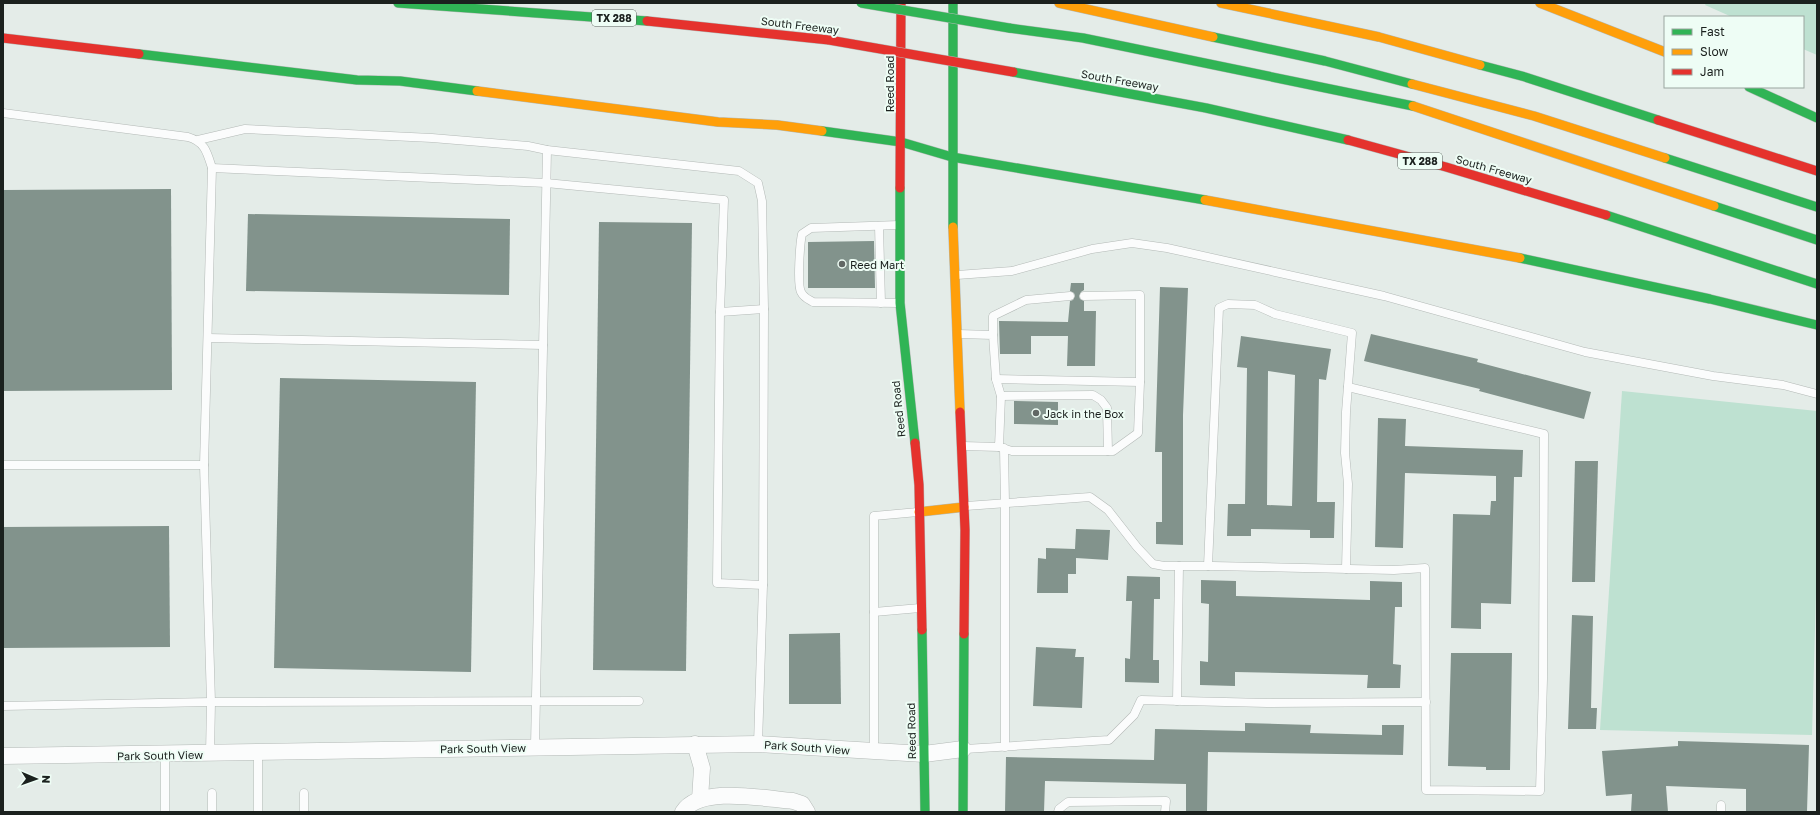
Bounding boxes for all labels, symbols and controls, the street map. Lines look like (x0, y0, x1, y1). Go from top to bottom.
road number: TX 288 (592, 10, 636, 26)
street label: South Freeway (760, 14, 840, 36)
legend (1664, 16, 1804, 88)
text: Fast (1700, 24, 1725, 39)
text: Slow (1700, 44, 1728, 59)
street label: Reed Road (883, 56, 896, 112)
text: Jam (1700, 64, 1724, 79)
street label: South Freeway (1080, 67, 1160, 93)
street label: South Freeway (1455, 152, 1533, 186)
road number: TX 288 (1398, 153, 1442, 169)
place label: Reed Mart (850, 258, 904, 271)
marker: Reed Mart (837, 259, 847, 269)
street label: Reed Road (889, 380, 907, 438)
place label: Jack in the Box (1044, 407, 1124, 420)
marker: Jack in the Box (1031, 408, 1041, 418)
street label: Reed Road (904, 703, 918, 759)
street label: Park South View (764, 738, 851, 756)
street label: Park South View (440, 741, 526, 755)
street label: Park South View (117, 748, 203, 762)
north arrow (16, 759, 56, 799)
text: N (40, 775, 53, 784)

